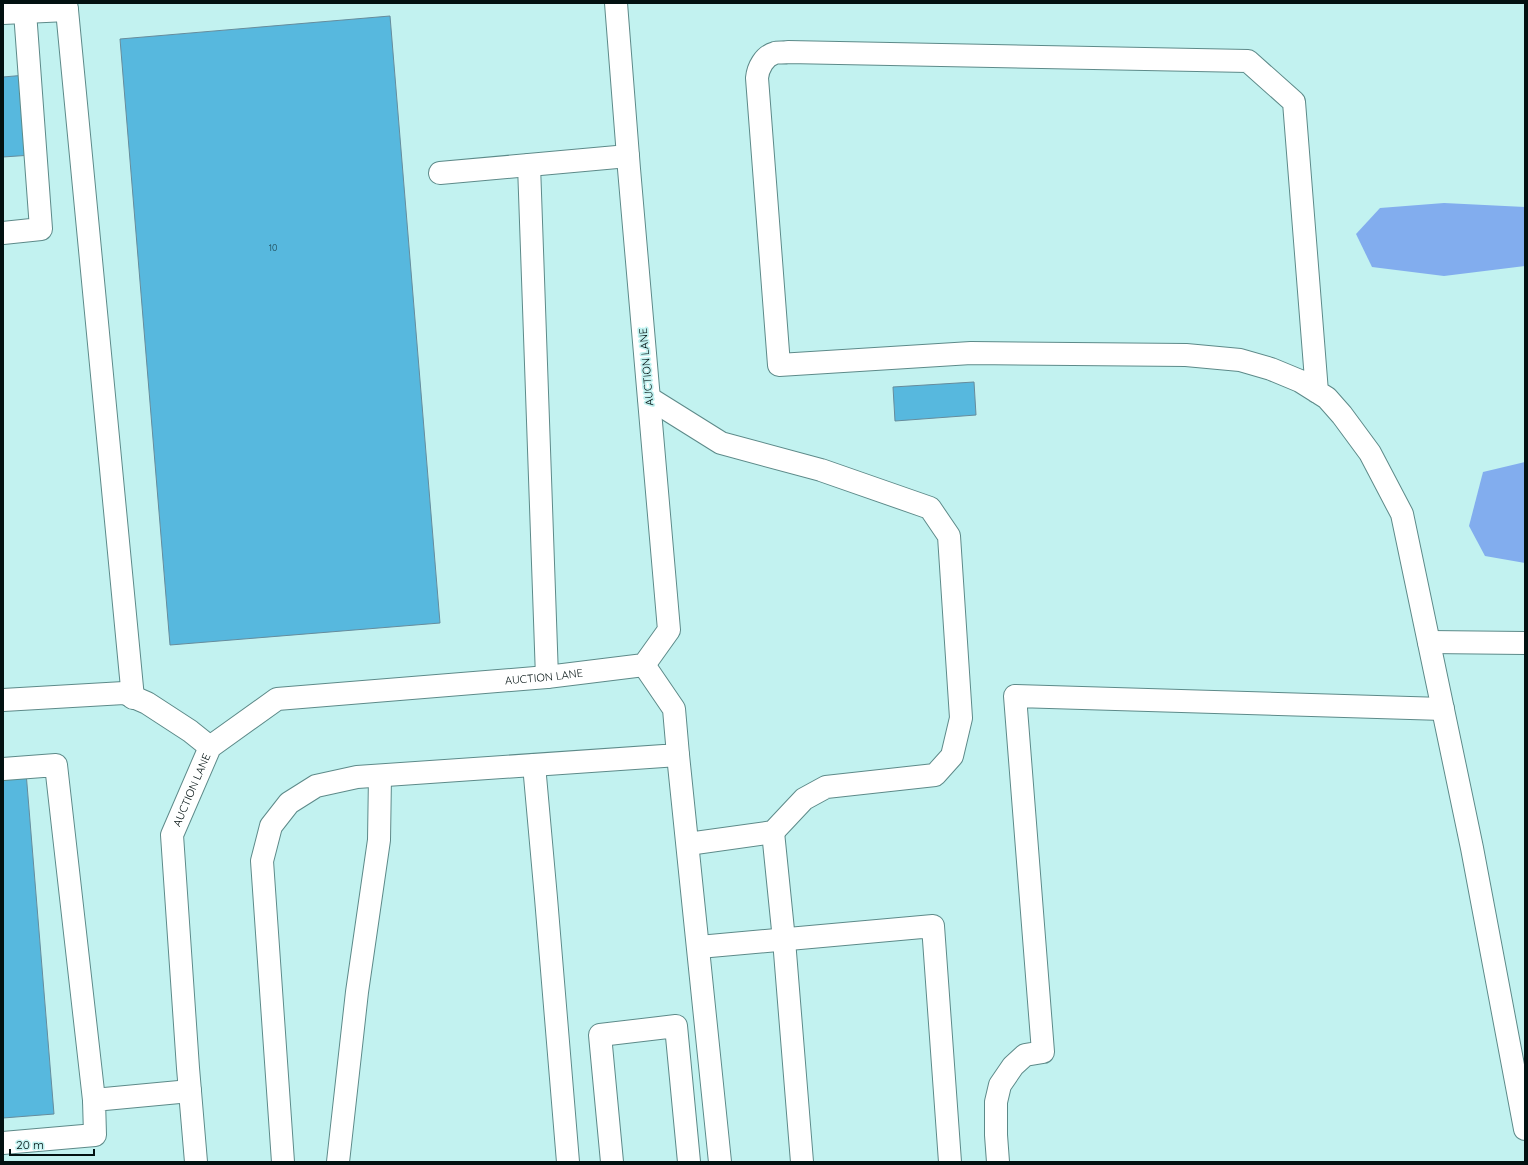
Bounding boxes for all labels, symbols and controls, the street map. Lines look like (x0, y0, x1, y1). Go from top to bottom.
house number: 10 (269, 242, 277, 253)
street label: AUCTION LANE (636, 327, 656, 407)
street label: AUCTION LANE (504, 666, 584, 687)
street label: AUCTION LANE (170, 751, 213, 829)
scale bar (10, 1131, 94, 1157)
text: 20 m (16, 1137, 44, 1152)

